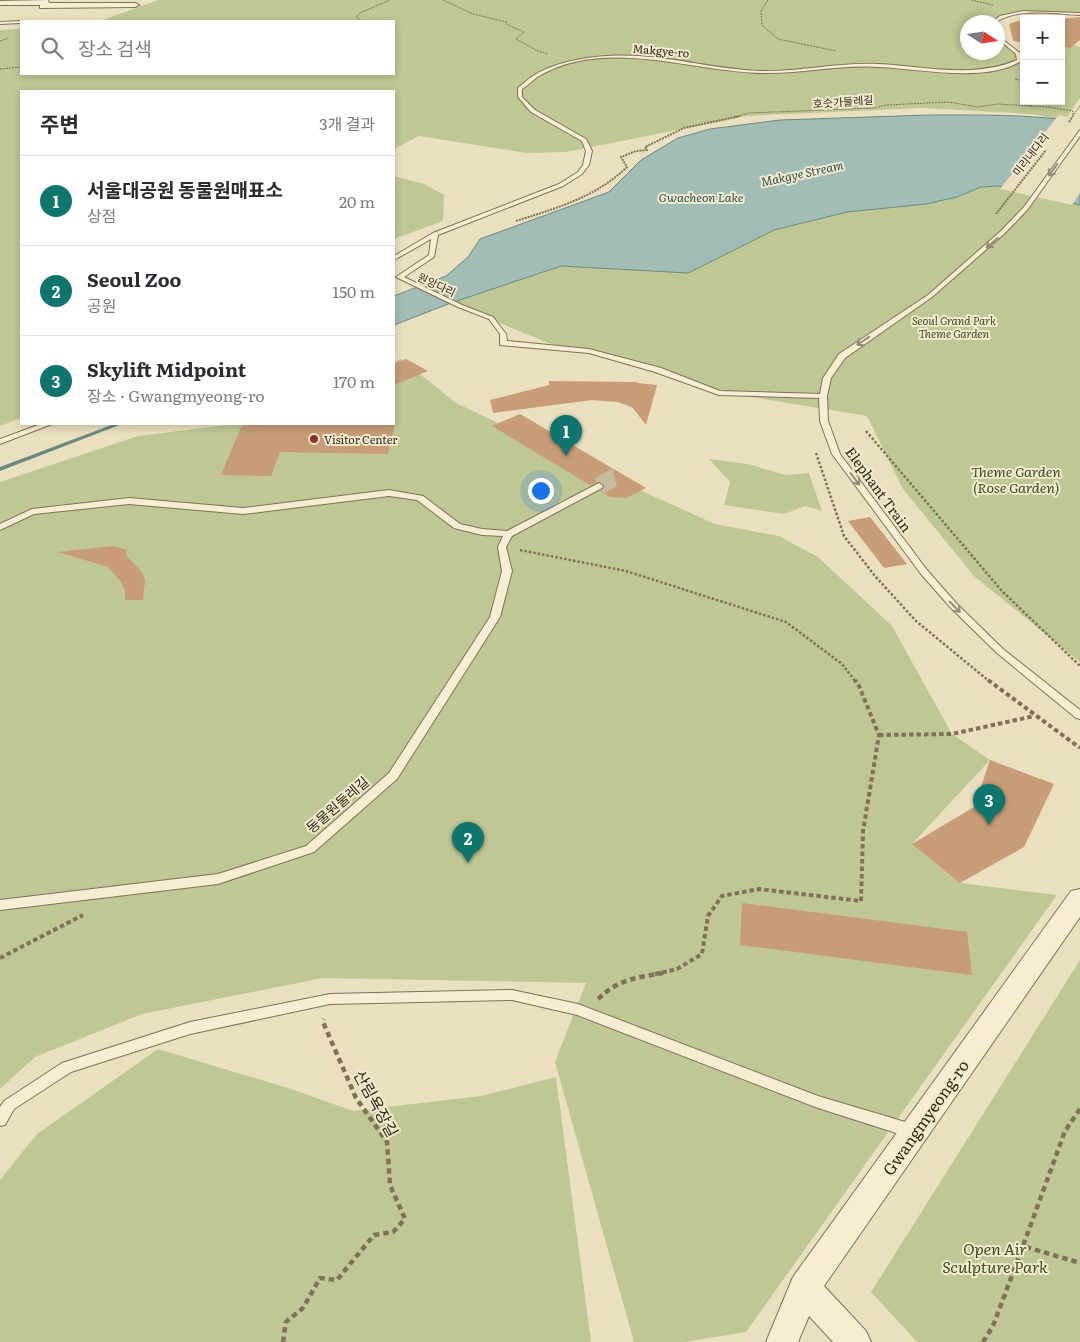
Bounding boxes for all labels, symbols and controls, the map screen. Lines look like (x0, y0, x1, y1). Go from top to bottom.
north arrow (960, 15, 1005, 60)
map controls (1020, 15, 1065, 105)
button: + (1020, 15, 1065, 60)
search box (20, 20, 395, 75)
icon: search (38, 34, 66, 62)
text: 장소 검색 (78, 34, 152, 62)
street label: Makgye-ro (632, 40, 690, 60)
button: − (1020, 60, 1065, 105)
street label: 호숫가둘레길 (812, 91, 874, 111)
text: 주변 (40, 107, 79, 138)
text: 3개 결과 (319, 111, 375, 135)
street label: 미리내다리 (1008, 129, 1052, 179)
water label: Makgye Stream (759, 155, 845, 191)
one-way arrow (1048, 163, 1058, 177)
text: 서울대공원 동물원매표소 (87, 175, 283, 203)
water label: Gwacheon Lake (658, 188, 744, 206)
text: 1 (53, 189, 59, 213)
text: 20 m (339, 189, 375, 213)
text: 상점 (87, 203, 116, 227)
one-way arrow (985, 237, 998, 248)
text: Seoul Zoo (87, 265, 181, 293)
street label: 원앙다리 (415, 268, 459, 300)
text: 2 (52, 279, 60, 303)
text: 150 m (332, 279, 375, 303)
text: 공원 (87, 293, 116, 317)
park label: Seoul Grand Park Theme Garden (912, 312, 996, 341)
one-way arrow (856, 336, 870, 346)
text: Skylift Midpoint (87, 355, 246, 383)
text: 3 (52, 369, 60, 393)
text: 170 m (333, 369, 375, 393)
text: 장소 · Gwangmyeong-ro (87, 383, 265, 407)
pin: 1 (550, 415, 582, 456)
place label: Visitor Center (324, 431, 398, 447)
marker: Visitor Center (308, 433, 320, 445)
street label: Elephant Train (841, 442, 917, 536)
park label: Theme Garden (Rose Garden) (971, 461, 1061, 497)
one-way arrow (849, 472, 860, 485)
your location (528, 478, 554, 504)
one-way arrow (949, 600, 961, 613)
street label: 동물원둘레길 (301, 771, 373, 837)
pin: 3 (973, 784, 1005, 825)
pin: 2 (452, 822, 484, 863)
street label: Gwangmyeong-ro (876, 1054, 974, 1180)
street label: 산림욕장길 (349, 1065, 405, 1141)
park label: Open Air Sculpture Park (942, 1236, 1048, 1278)

